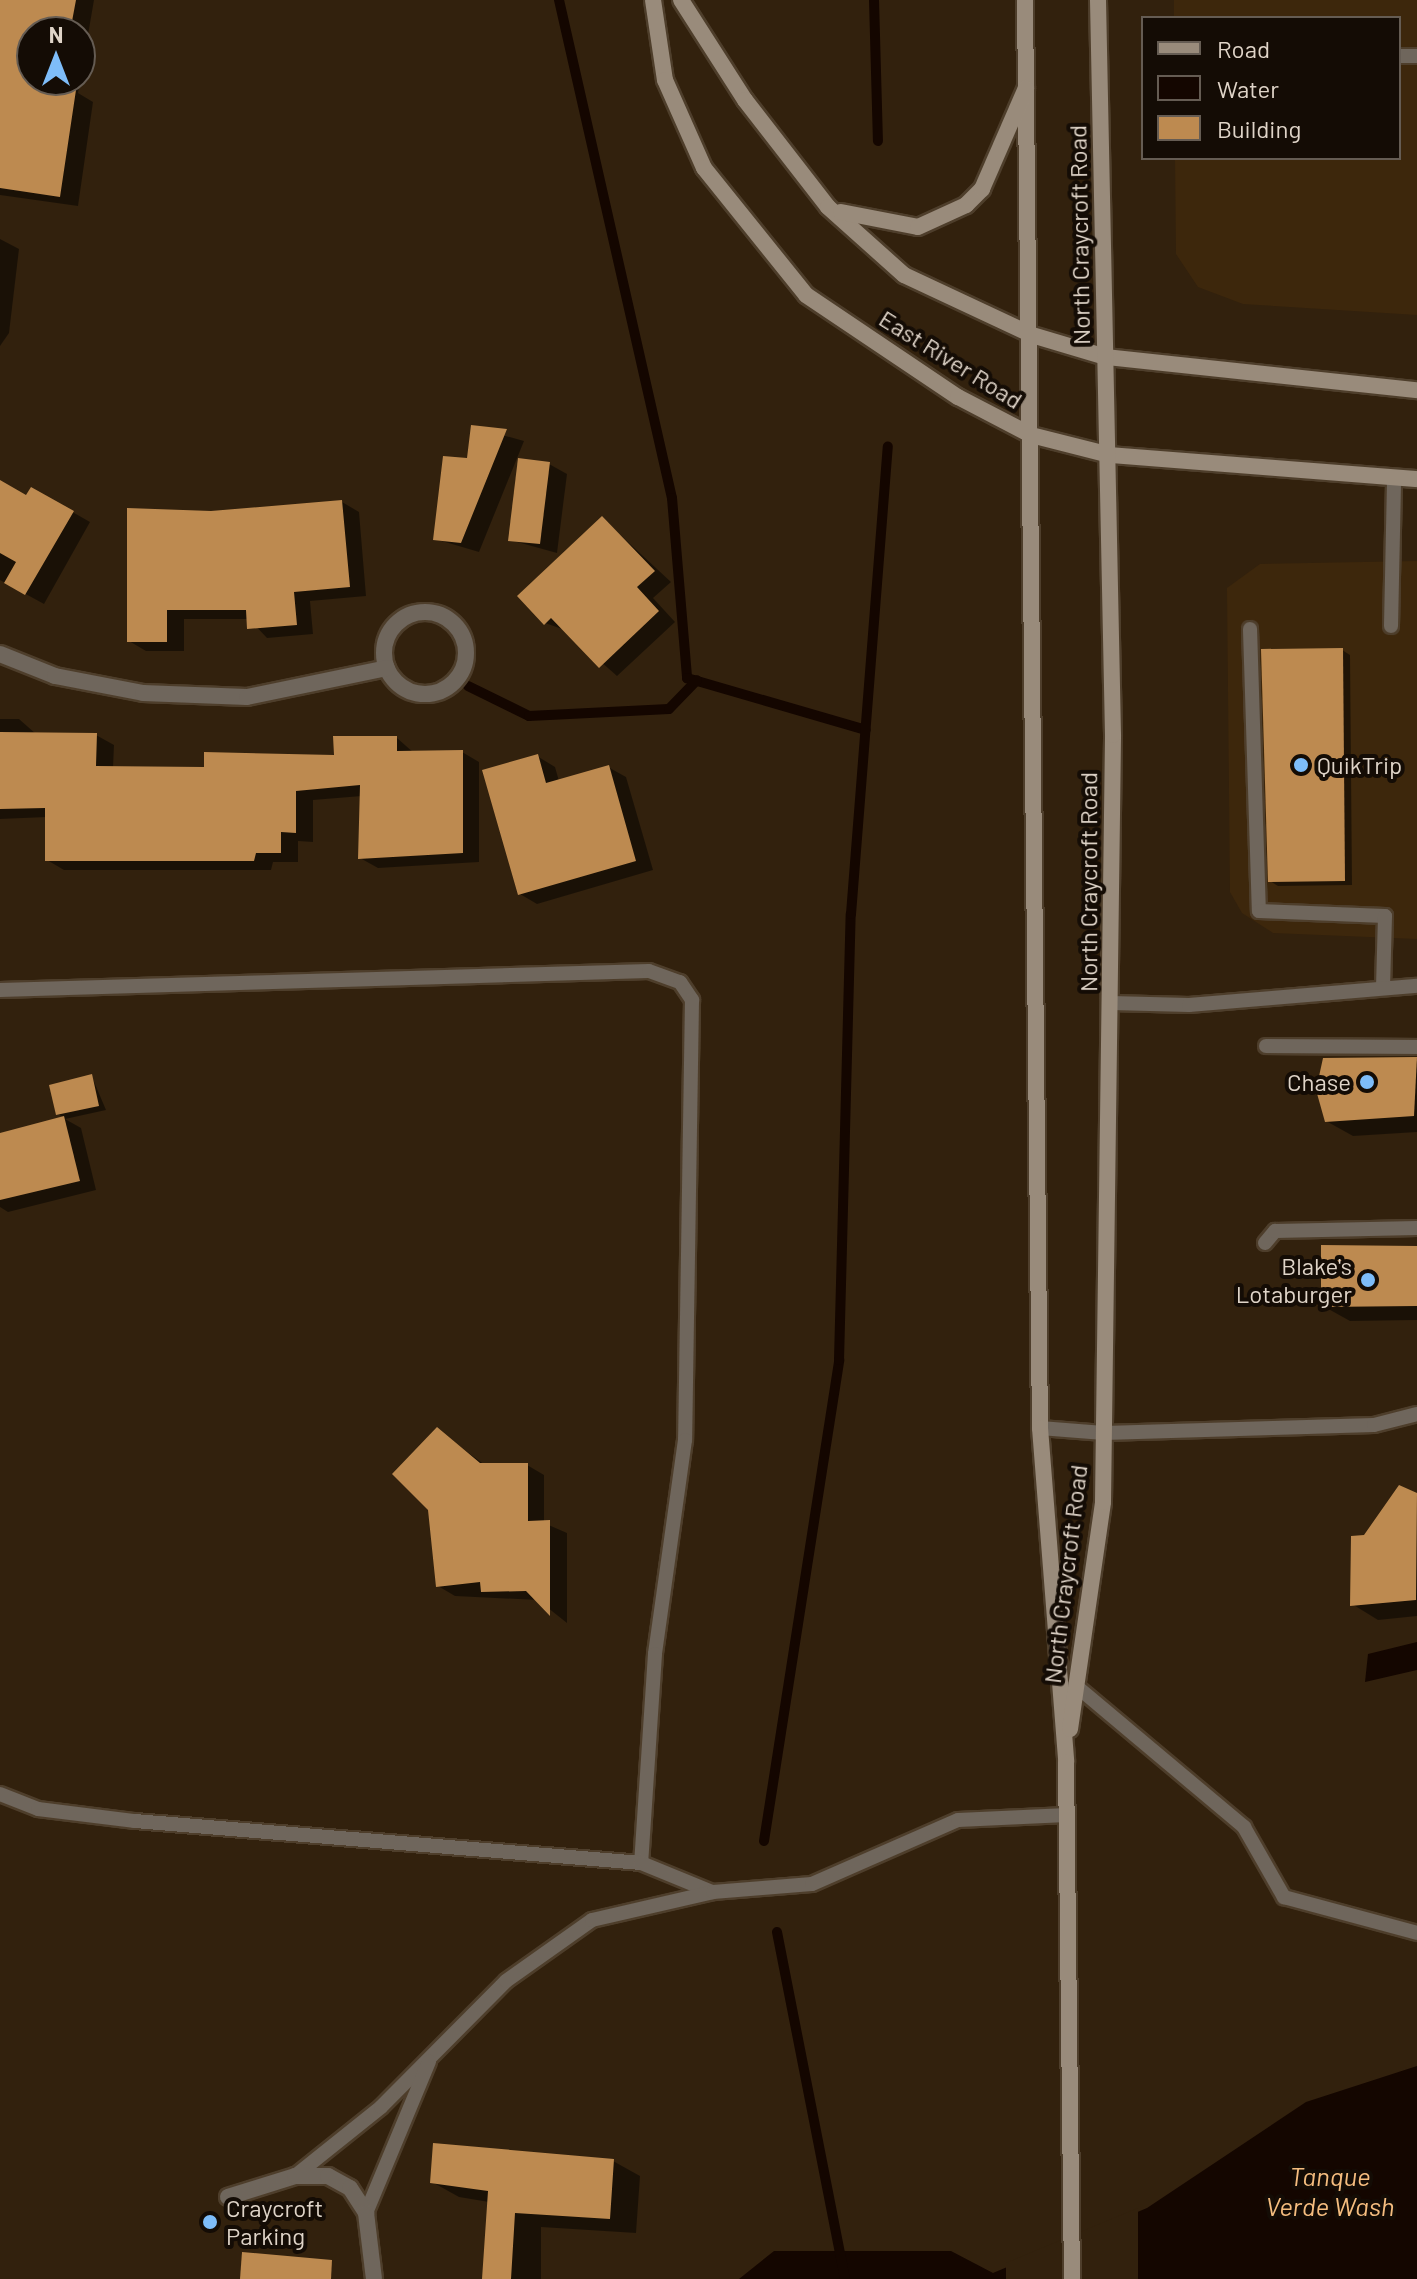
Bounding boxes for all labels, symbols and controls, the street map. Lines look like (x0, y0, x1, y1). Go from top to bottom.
north arrow (16, 16, 96, 96)
legend (1141, 16, 1401, 160)
text: N (49, 21, 63, 47)
text: Road (1217, 34, 1270, 63)
text: Water (1217, 74, 1279, 103)
text: Building (1217, 114, 1301, 143)
street label: North Craycroft Road (1063, 125, 1095, 345)
street label: East River Road (874, 304, 1028, 414)
place label: QuikTrip (1317, 751, 1402, 779)
marker: QuikTrip (1292, 756, 1310, 774)
street label: North Craycroft Road (1074, 772, 1102, 992)
place label: Chase (1287, 1068, 1351, 1096)
marker: Chase (1358, 1073, 1376, 1091)
place label: Blake's Lotaburger (1236, 1252, 1352, 1308)
marker: Blake's Lotaburger (1359, 1271, 1377, 1289)
street label: North Craycroft Road (1037, 1463, 1093, 1685)
water label: Tanque Verde Wash (1266, 2160, 1394, 2222)
place label: Craycroft Parking (226, 2194, 323, 2250)
marker: Craycroft Parking (201, 2213, 219, 2231)

